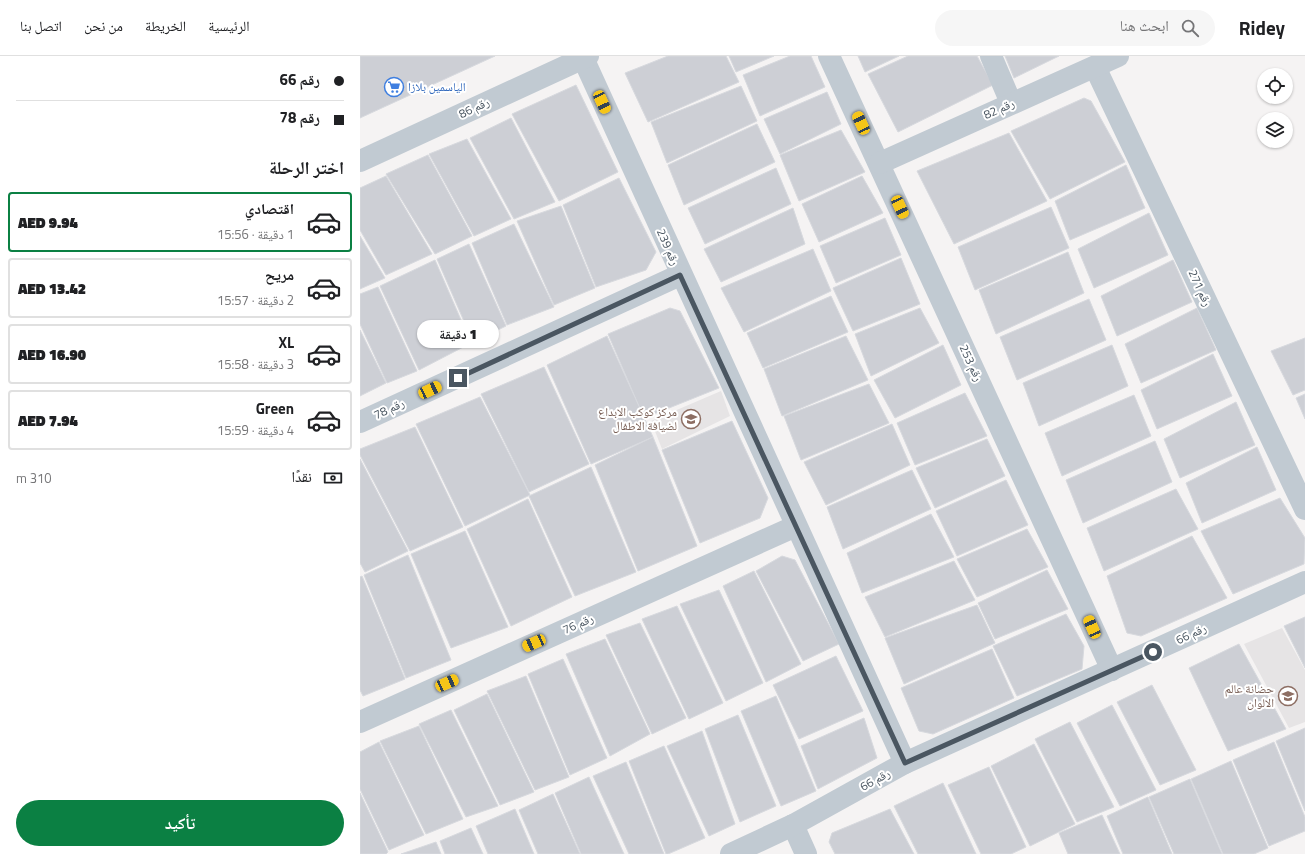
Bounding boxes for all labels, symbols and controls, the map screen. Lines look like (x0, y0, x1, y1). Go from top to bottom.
search box (935, 10, 1215, 46)
text: Ridey (1239, 13, 1285, 42)
text: ابحث هنا (1120, 14, 1169, 37)
text: اتصل بنا (20, 15, 62, 36)
text: من نحن (84, 15, 123, 36)
text: الخريطة (145, 15, 186, 36)
text: الرئيسية (208, 15, 250, 36)
icon: search (1179, 17, 1201, 39)
text: رقم 66 (280, 68, 320, 91)
map controls (1257, 68, 1293, 148)
button: locate (1257, 68, 1293, 104)
supermarket icon: الياسمين بلازا (383, 76, 405, 98)
place label: الياسمين بلازا (408, 77, 466, 96)
car (591, 89, 613, 115)
street label: رقم 86 (455, 92, 493, 123)
street label: رقم 82 (980, 93, 1018, 124)
text: رقم 78 (280, 106, 320, 129)
car (850, 110, 872, 136)
button: layers (1257, 112, 1293, 148)
text: اختر الرحلة (269, 154, 344, 181)
car (889, 194, 911, 220)
text: اقتصادي (245, 197, 294, 220)
icon: car (306, 204, 342, 240)
text: AED 9.94 (18, 211, 78, 234)
text: 1 دقيقة · 15:56 (217, 224, 294, 244)
street label: رقم 239 (652, 225, 685, 269)
text: مريح (265, 263, 294, 286)
street label: رقم 271 (1184, 266, 1217, 310)
icon: car (306, 270, 342, 306)
text: AED 13.42 (18, 277, 86, 300)
text: 2 دقيقة · 15:57 (217, 290, 294, 310)
callout: 1 دقيقة (417, 320, 499, 348)
text: 1 دقيقة (439, 324, 477, 344)
text: XL (278, 331, 294, 354)
icon: car (306, 336, 342, 372)
street label: رقم 253 (955, 341, 988, 385)
text: AED 16.90 (18, 343, 86, 366)
text: 3 دقيقة · 15:58 (217, 354, 294, 374)
route end (449, 369, 467, 387)
car (417, 379, 443, 401)
street label: رقم 78 (370, 393, 408, 424)
text: Green (256, 397, 294, 420)
icon: car (306, 402, 342, 438)
place label: مركز كوكب الابداع لضيافة الاطفال (598, 402, 677, 435)
school or university icon: مركز كوكب الابداع لضيافة الاطفال (680, 408, 702, 430)
text: AED 7.94 (18, 409, 78, 432)
text: 4 دقيقة · 15:59 (217, 420, 294, 440)
text: نقدًا (291, 465, 312, 488)
icon: cash (322, 467, 344, 489)
text: 310 m (16, 468, 52, 488)
street label: رقم 76 (559, 608, 597, 639)
car (1082, 614, 1102, 640)
street label: رقم 66 (1172, 618, 1210, 649)
car (521, 633, 547, 653)
route start (1144, 643, 1162, 661)
car (434, 673, 460, 693)
place label: حضانة عالم الالوان (1225, 679, 1274, 712)
school or university icon: حضانة عالم الالوان (1277, 685, 1299, 707)
street label: رقم 66 (856, 763, 894, 796)
button: تأكيد (16, 800, 344, 846)

